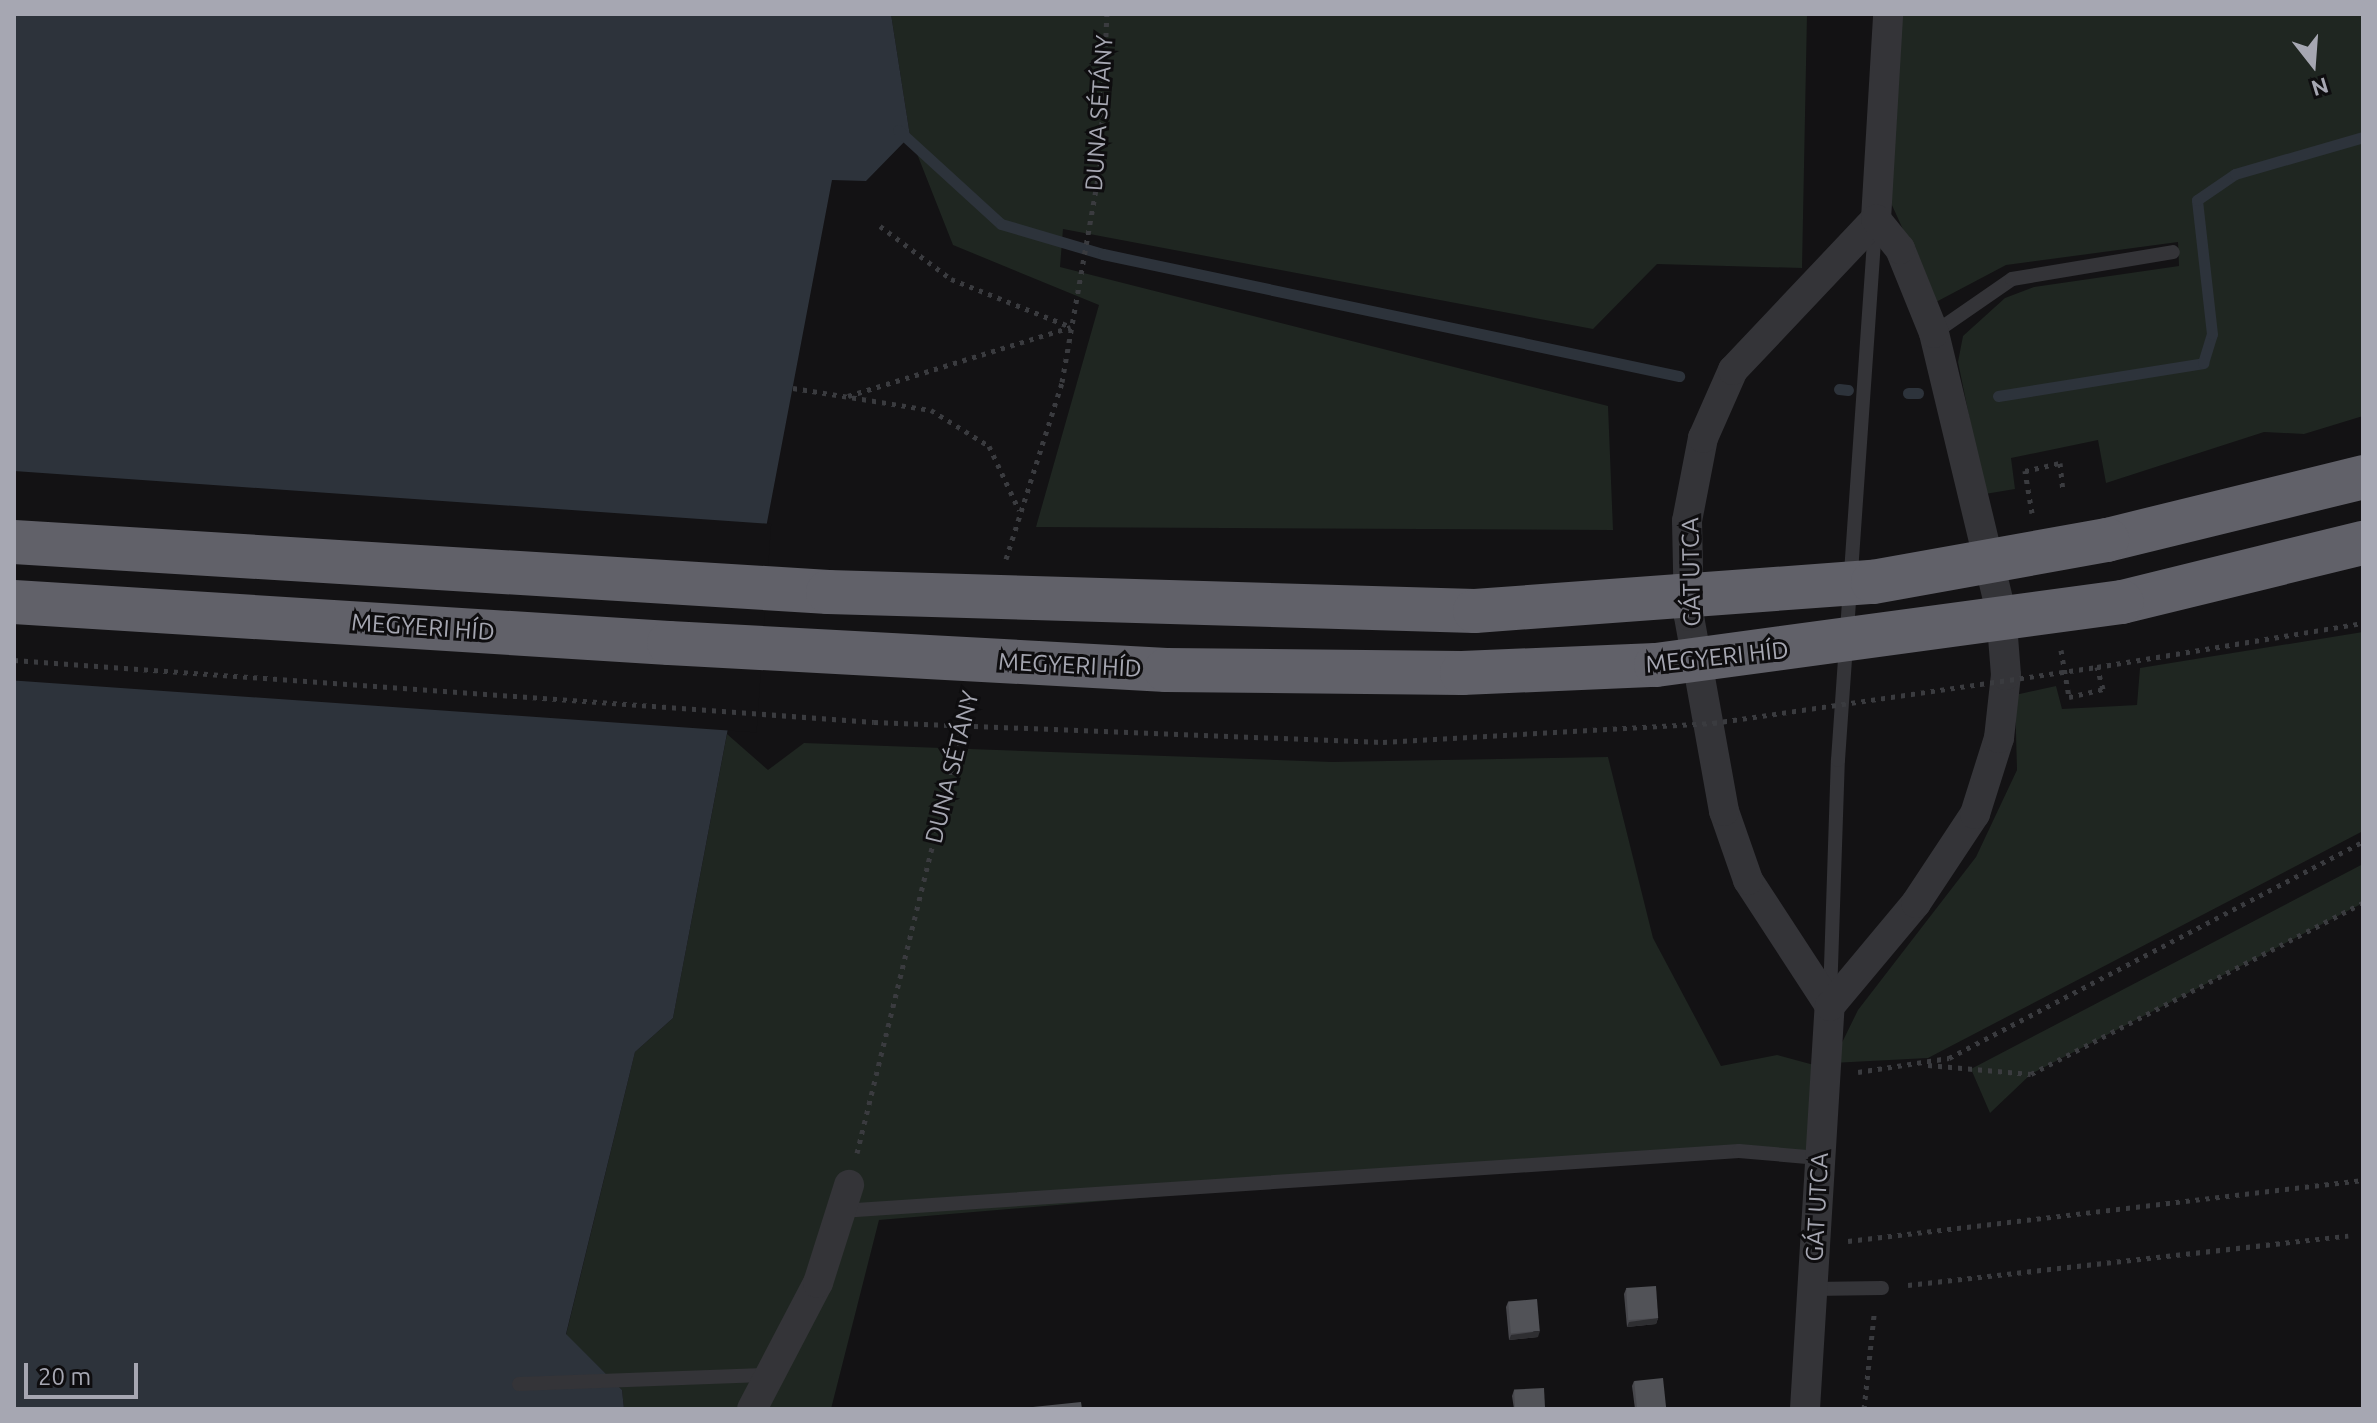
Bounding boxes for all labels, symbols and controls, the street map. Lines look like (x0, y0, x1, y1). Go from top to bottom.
north arrow (2273, 24, 2353, 104)
street label: DUNA SÉTÁNY (1079, 34, 1119, 192)
text: N (2309, 73, 2332, 102)
street label: GÁT UTCA (1676, 517, 1706, 627)
street label: MEGYERI HÍD (350, 608, 496, 646)
street label: MEGYERI HÍD (1644, 635, 1790, 679)
street label: MEGYERI HÍD (998, 647, 1142, 683)
street label: DUNA SÉTÁNY (919, 688, 985, 846)
street label: GÁT UTCA (1800, 1152, 1834, 1262)
scale bar (28, 1347, 142, 1397)
text: 20 m (38, 1363, 91, 1390)

